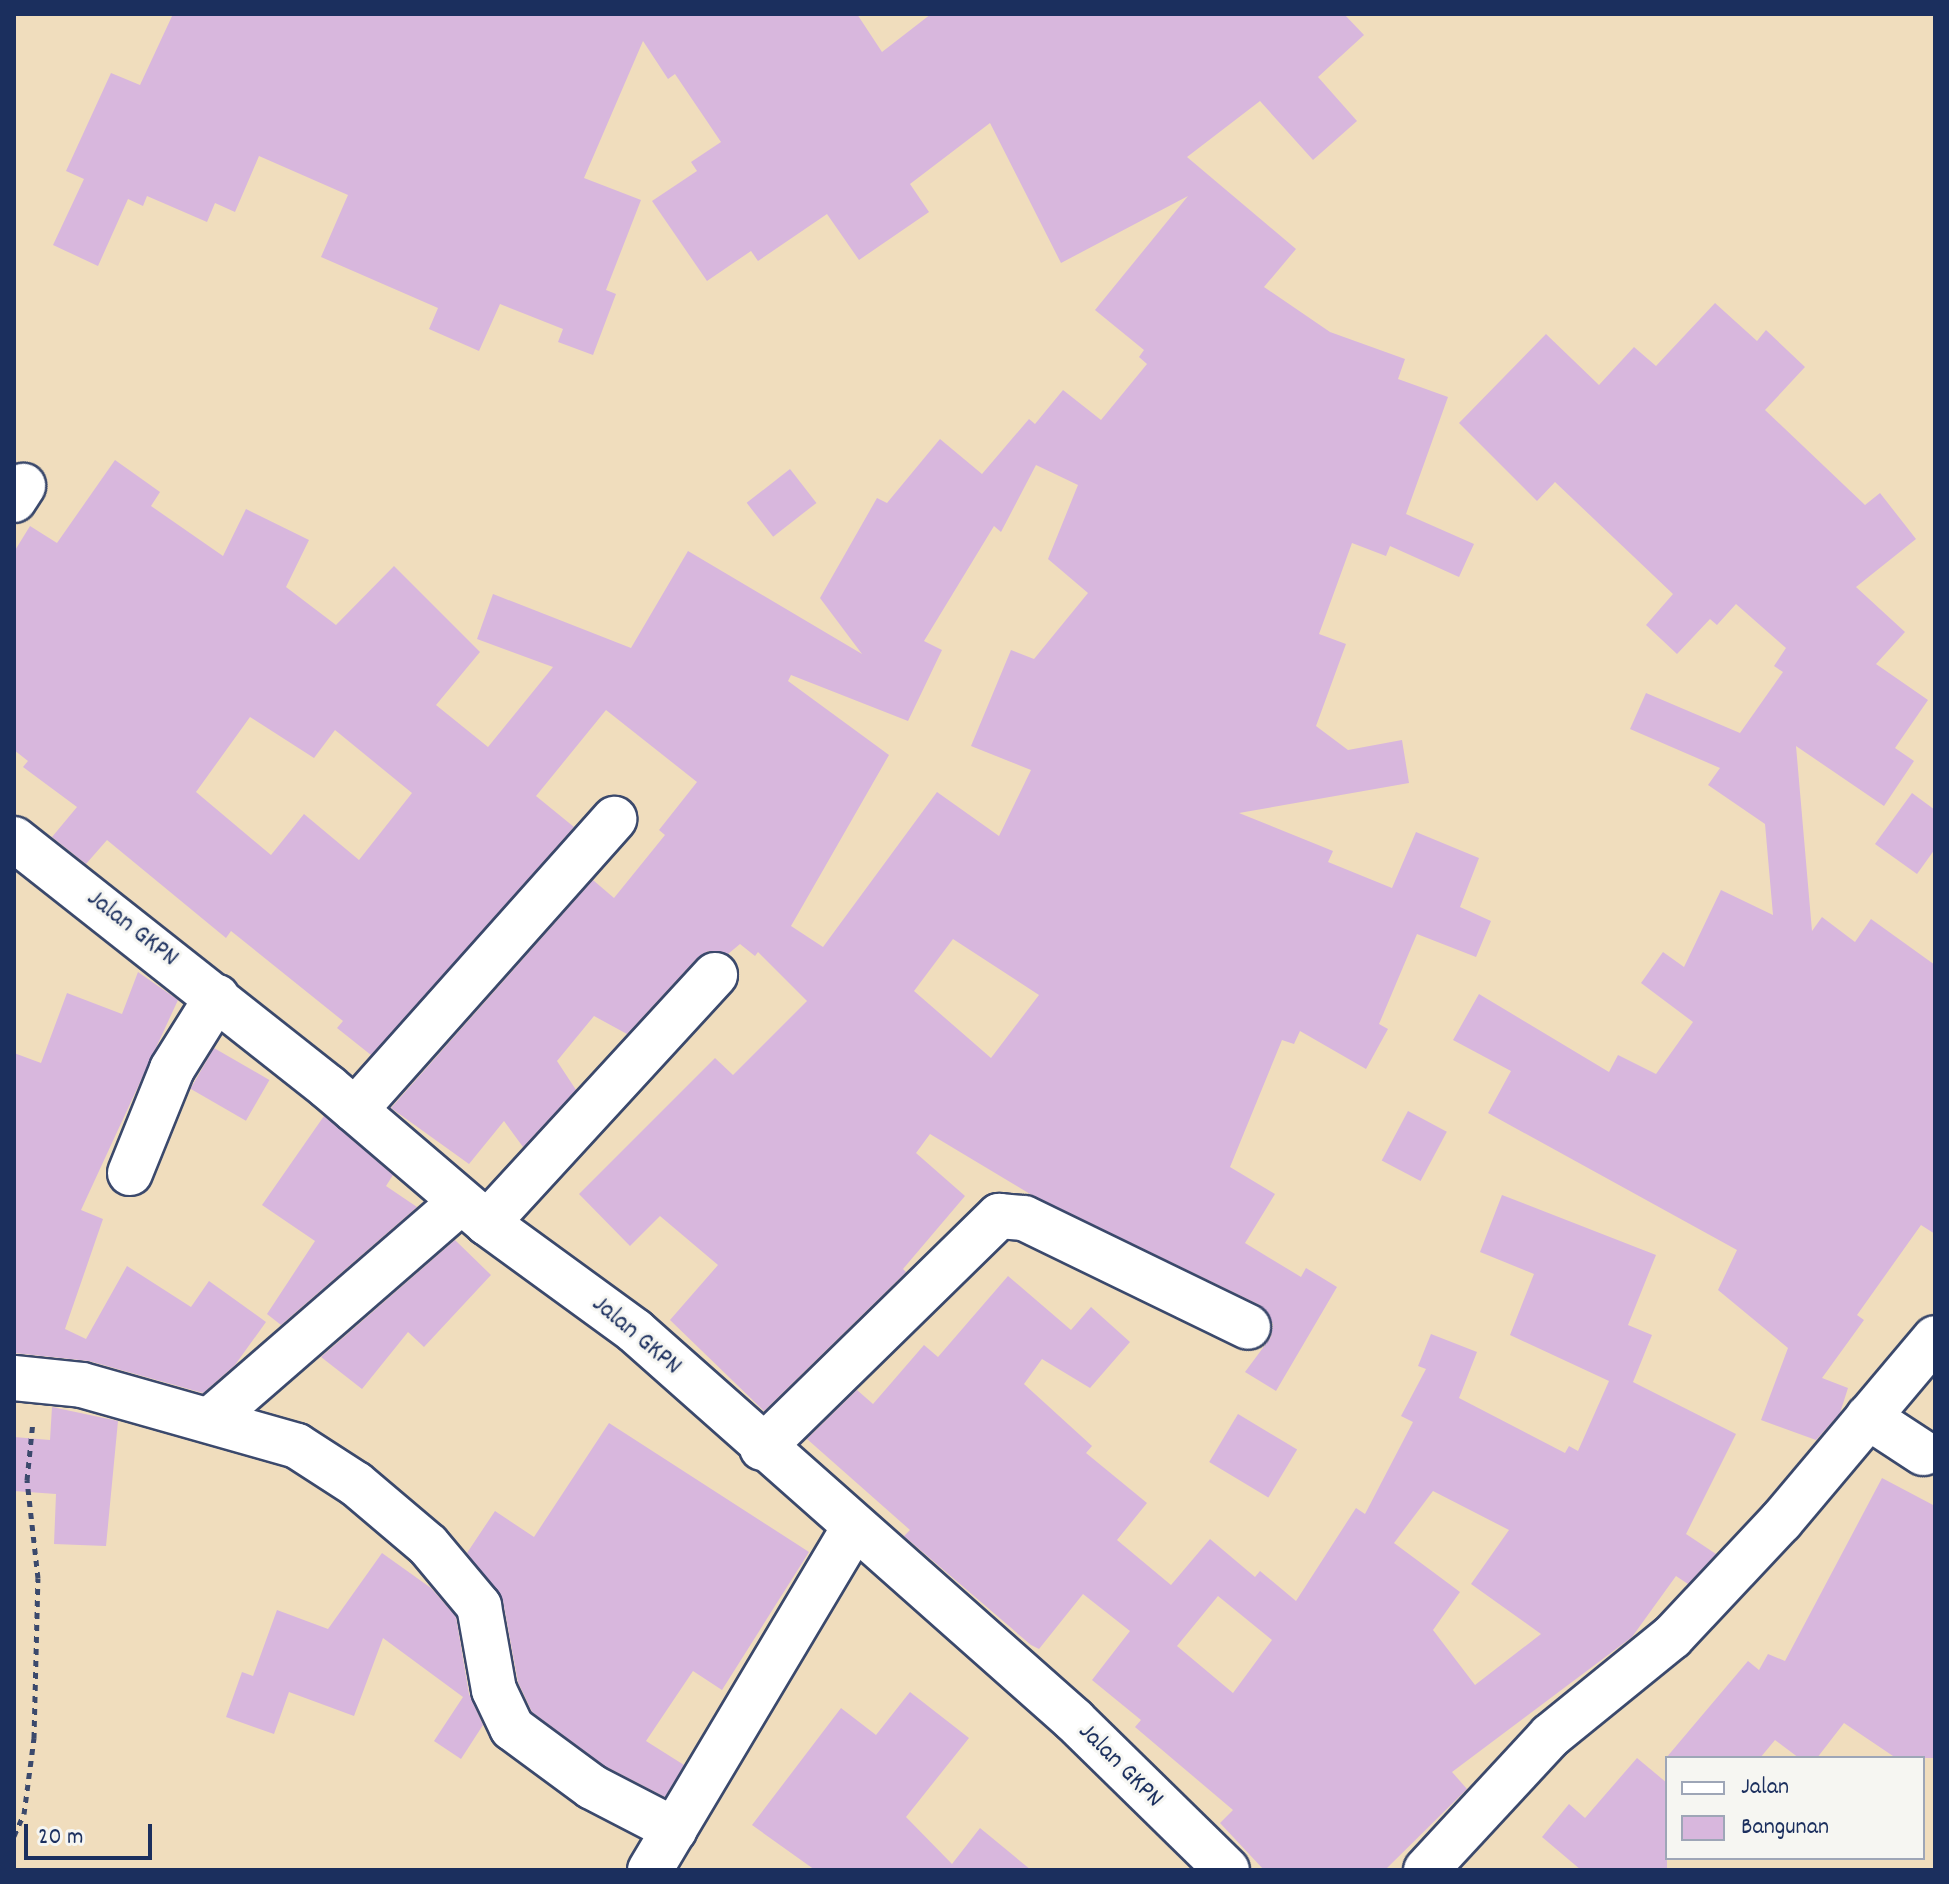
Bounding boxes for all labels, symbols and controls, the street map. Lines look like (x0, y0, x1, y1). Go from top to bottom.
street label: Jalan GKPN (80, 884, 184, 974)
street label: Jalan GKPN (585, 1289, 687, 1383)
street label: Jalan GKPN (1071, 1717, 1169, 1815)
legend (1665, 1756, 1925, 1860)
text: Jalan (1741, 1771, 1789, 1805)
scale bar (28, 1808, 156, 1858)
text: Bangunan (1741, 1811, 1829, 1845)
text: 20 m (38, 1821, 84, 1855)

